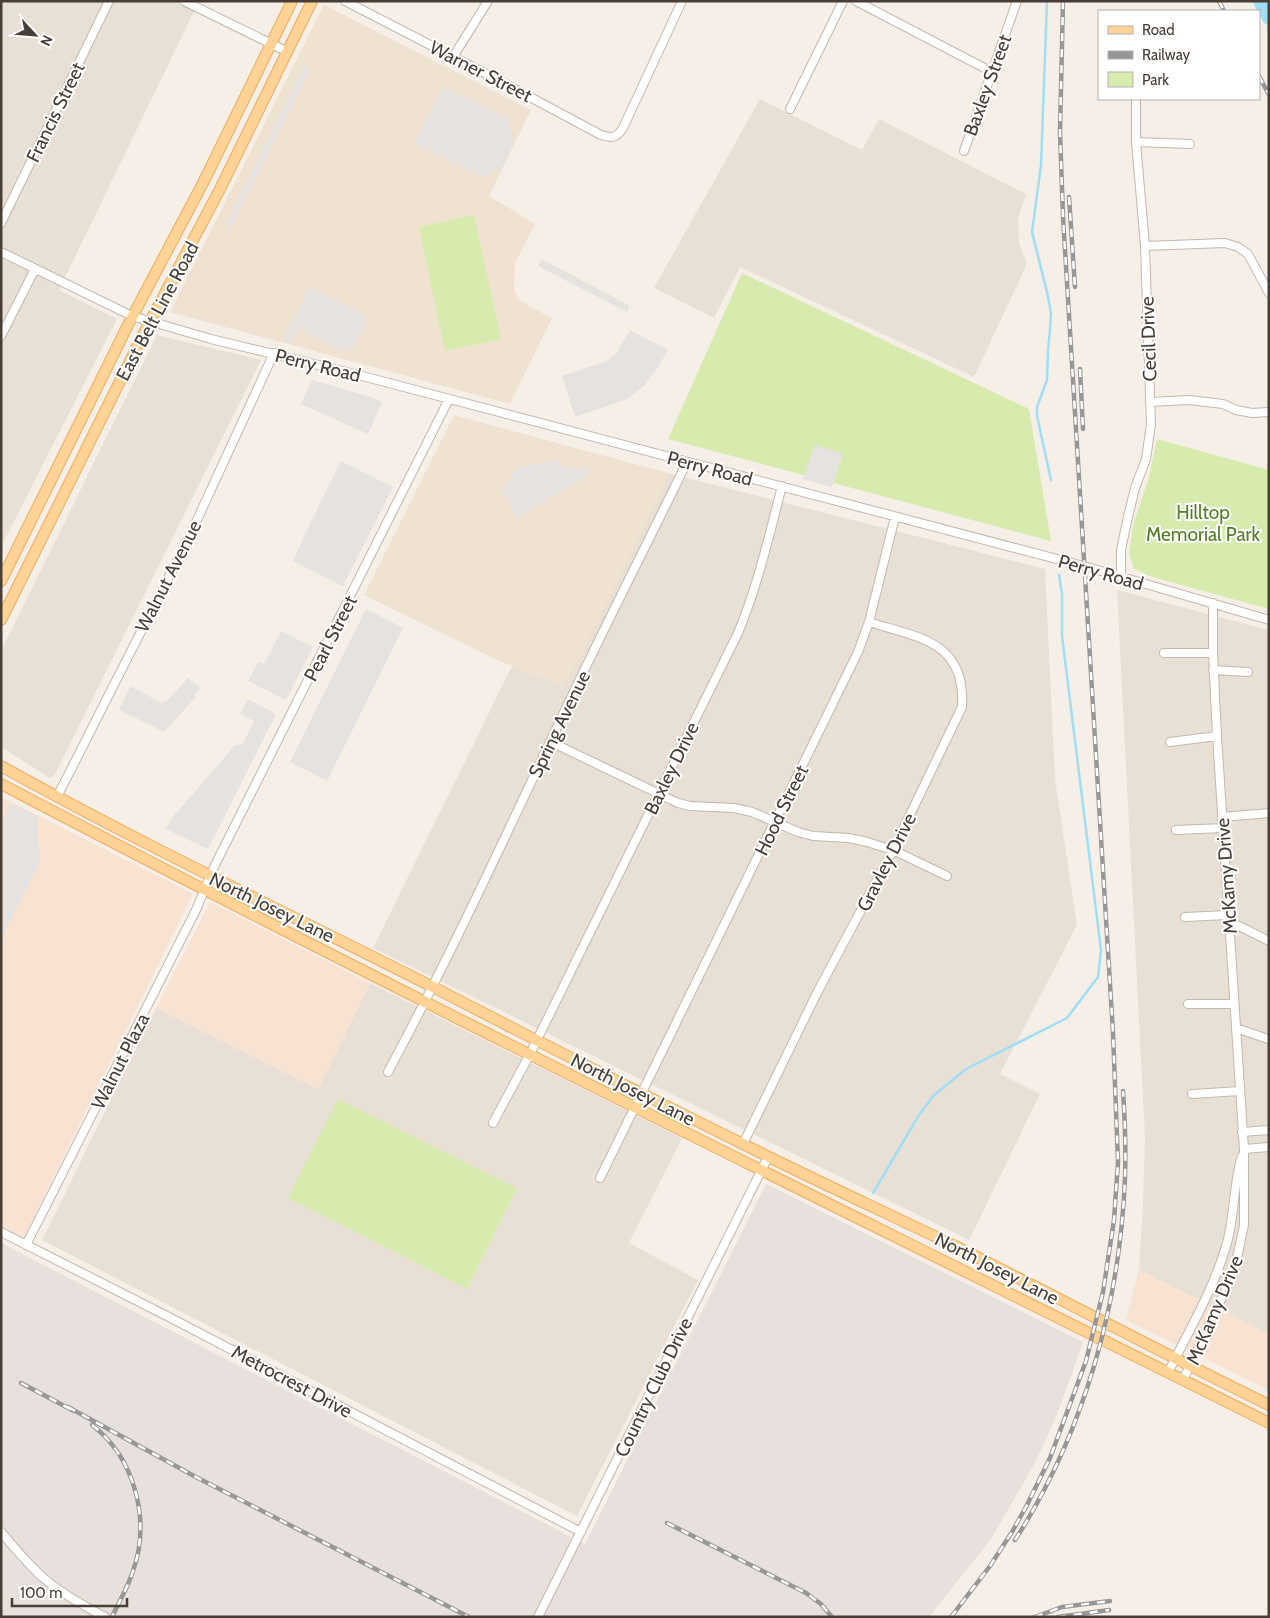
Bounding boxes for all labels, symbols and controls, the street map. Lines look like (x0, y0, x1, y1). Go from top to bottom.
north arrow (10, 10, 60, 60)
legend (1098, 10, 1260, 100)
text: Road (1142, 21, 1175, 39)
street label: Baxley Street (959, 31, 1017, 139)
text: N (36, 32, 57, 49)
street label: Warner Street (426, 36, 536, 107)
text: Railway (1142, 46, 1191, 64)
street label: Francis Street (21, 58, 90, 166)
text: Park (1142, 71, 1169, 89)
street label: East Belt Line Road (111, 238, 204, 384)
street label: Cecil Drive (1136, 296, 1161, 382)
street label: Perry Road (273, 344, 363, 387)
street label: Perry Road (665, 446, 755, 491)
park label: Hilltop Memorial Park (1146, 501, 1261, 546)
street label: Walnut Avenue (130, 516, 207, 636)
street label: Perry Road (1056, 549, 1146, 596)
street label: Pearl Street (299, 591, 362, 685)
street label: Spring Avenue (524, 667, 595, 781)
street label: Baxley Drive (639, 718, 704, 818)
street label: Hood Street (750, 761, 813, 859)
street label: Gravley Drive (852, 809, 921, 915)
street label: McKamy Drive (1211, 817, 1242, 935)
street label: North Josey Lane (206, 867, 338, 948)
street label: Walnut Plaza (86, 1009, 154, 1113)
street label: North Josey Lane (567, 1048, 699, 1131)
street label: North Josey Lane (931, 1227, 1063, 1310)
street label: McKamy Drive (1181, 1252, 1248, 1368)
street label: Country Club Drive (610, 1314, 697, 1461)
street label: Metrocrest Drive (228, 1340, 356, 1423)
scale bar (12, 1576, 128, 1608)
text: 100 m (20, 1584, 62, 1602)

